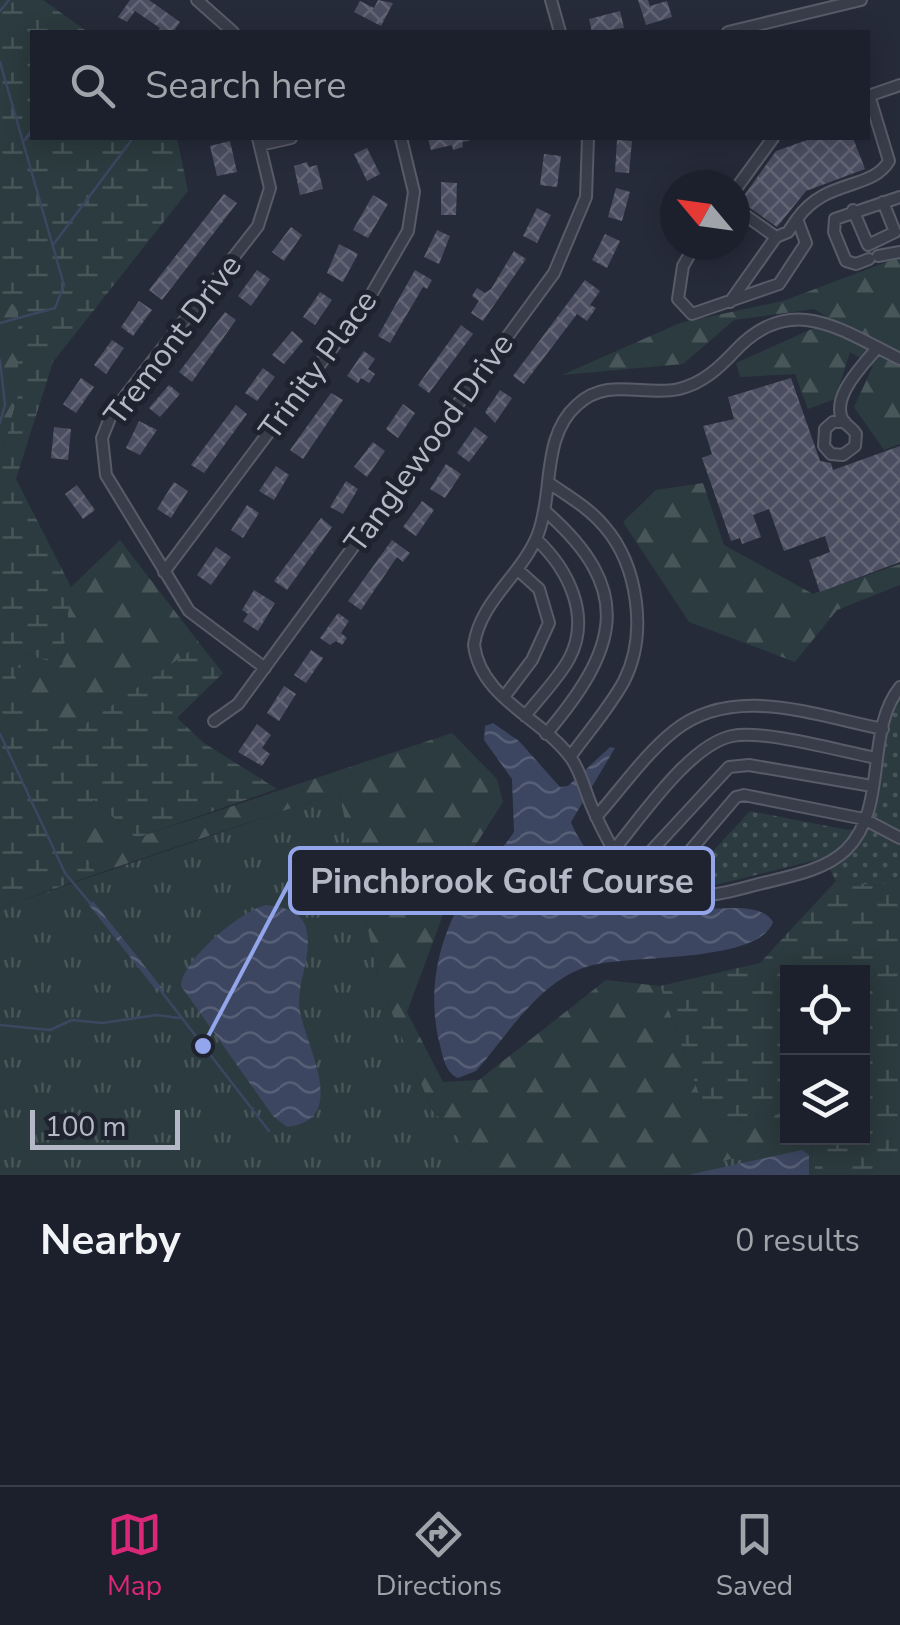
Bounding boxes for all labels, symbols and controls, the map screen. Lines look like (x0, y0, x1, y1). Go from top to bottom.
search box (30, 30, 870, 140)
icon: search (65, 58, 120, 113)
text: Search here (145, 60, 346, 111)
north arrow (660, 170, 750, 260)
street label: Tremont Drive (95, 246, 251, 434)
street label: Trinity Place (249, 281, 387, 449)
street label: Tanglewood Drive (335, 324, 523, 562)
callout: Pinchbrook Golf Course (290, 848, 713, 913)
text: Pinchbrook Golf Course (310, 858, 694, 905)
map controls (780, 965, 870, 1145)
button: locate (780, 965, 870, 1055)
button: layers (780, 1055, 870, 1145)
scale bar (30, 1105, 180, 1150)
text: 100 m (45, 1108, 127, 1146)
text: Nearby (40, 1212, 181, 1269)
text: 0 results (735, 1219, 860, 1262)
tab: Map (107, 1507, 162, 1605)
tab: Directions (376, 1507, 502, 1605)
tab: Saved (716, 1507, 793, 1605)

